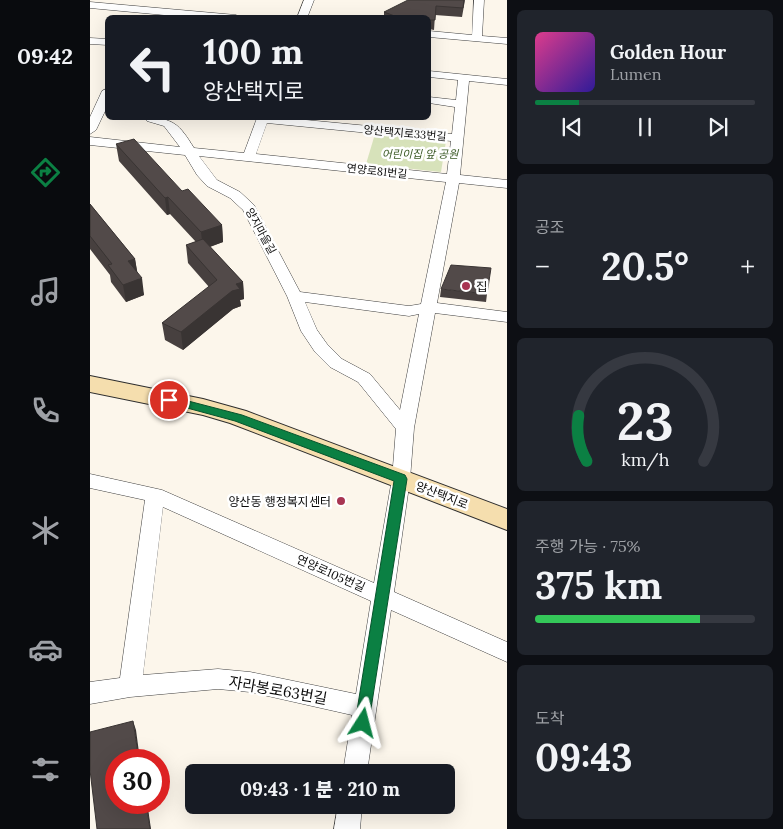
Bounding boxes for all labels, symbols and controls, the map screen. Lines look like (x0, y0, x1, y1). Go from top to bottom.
text: 100 m (203, 29, 303, 74)
icon: left (120, 35, 185, 100)
text: Golden Hour (610, 40, 726, 64)
text: 09:42 (17, 42, 73, 70)
text: Lumen (610, 64, 662, 84)
text: 양산택지로 (203, 77, 304, 105)
icon: previous (558, 113, 586, 141)
icon: pause (631, 113, 659, 141)
icon: next (704, 113, 732, 141)
street label: 양산택지로33번길 (363, 122, 447, 144)
park label: 어린이집 앞 공원 (382, 147, 459, 161)
icon: directions (28, 155, 63, 190)
street label: 연양로81번길 (346, 161, 408, 181)
street label: 양지마을길 (243, 205, 279, 257)
text: 공조 (535, 217, 564, 237)
text: 20.5° (601, 242, 689, 290)
text: − (535, 249, 550, 285)
text: + (740, 249, 755, 285)
icon: music (28, 274, 63, 309)
place label: 집 (476, 279, 487, 294)
marker: 집 (460, 280, 472, 292)
pin (148, 379, 190, 421)
icon: arrive (155, 386, 183, 414)
text: 23 (617, 388, 673, 454)
icon: phone (28, 393, 63, 428)
text: km/h (621, 448, 669, 471)
street label: 양산택지로 (414, 478, 470, 512)
place label: 양산동 행정복지센터 (228, 494, 331, 509)
marker: 양산동 행정복지센터 (335, 495, 347, 507)
icon: climate (28, 513, 63, 548)
text: 주행 가능 · 75% (535, 536, 641, 556)
street label: 연양로105번길 (294, 551, 368, 595)
text: 375 km (535, 561, 662, 609)
icon: car (28, 632, 63, 667)
street label: 자라봉로63번길 (227, 672, 329, 708)
position arrow (336, 696, 388, 748)
text: 도착 (535, 708, 564, 728)
text: 09:43 (535, 733, 633, 781)
speed limit sign: 30 (105, 749, 170, 814)
icon: filters (28, 752, 63, 787)
text: 09:43 · 1 분 · 210 m (240, 777, 400, 801)

